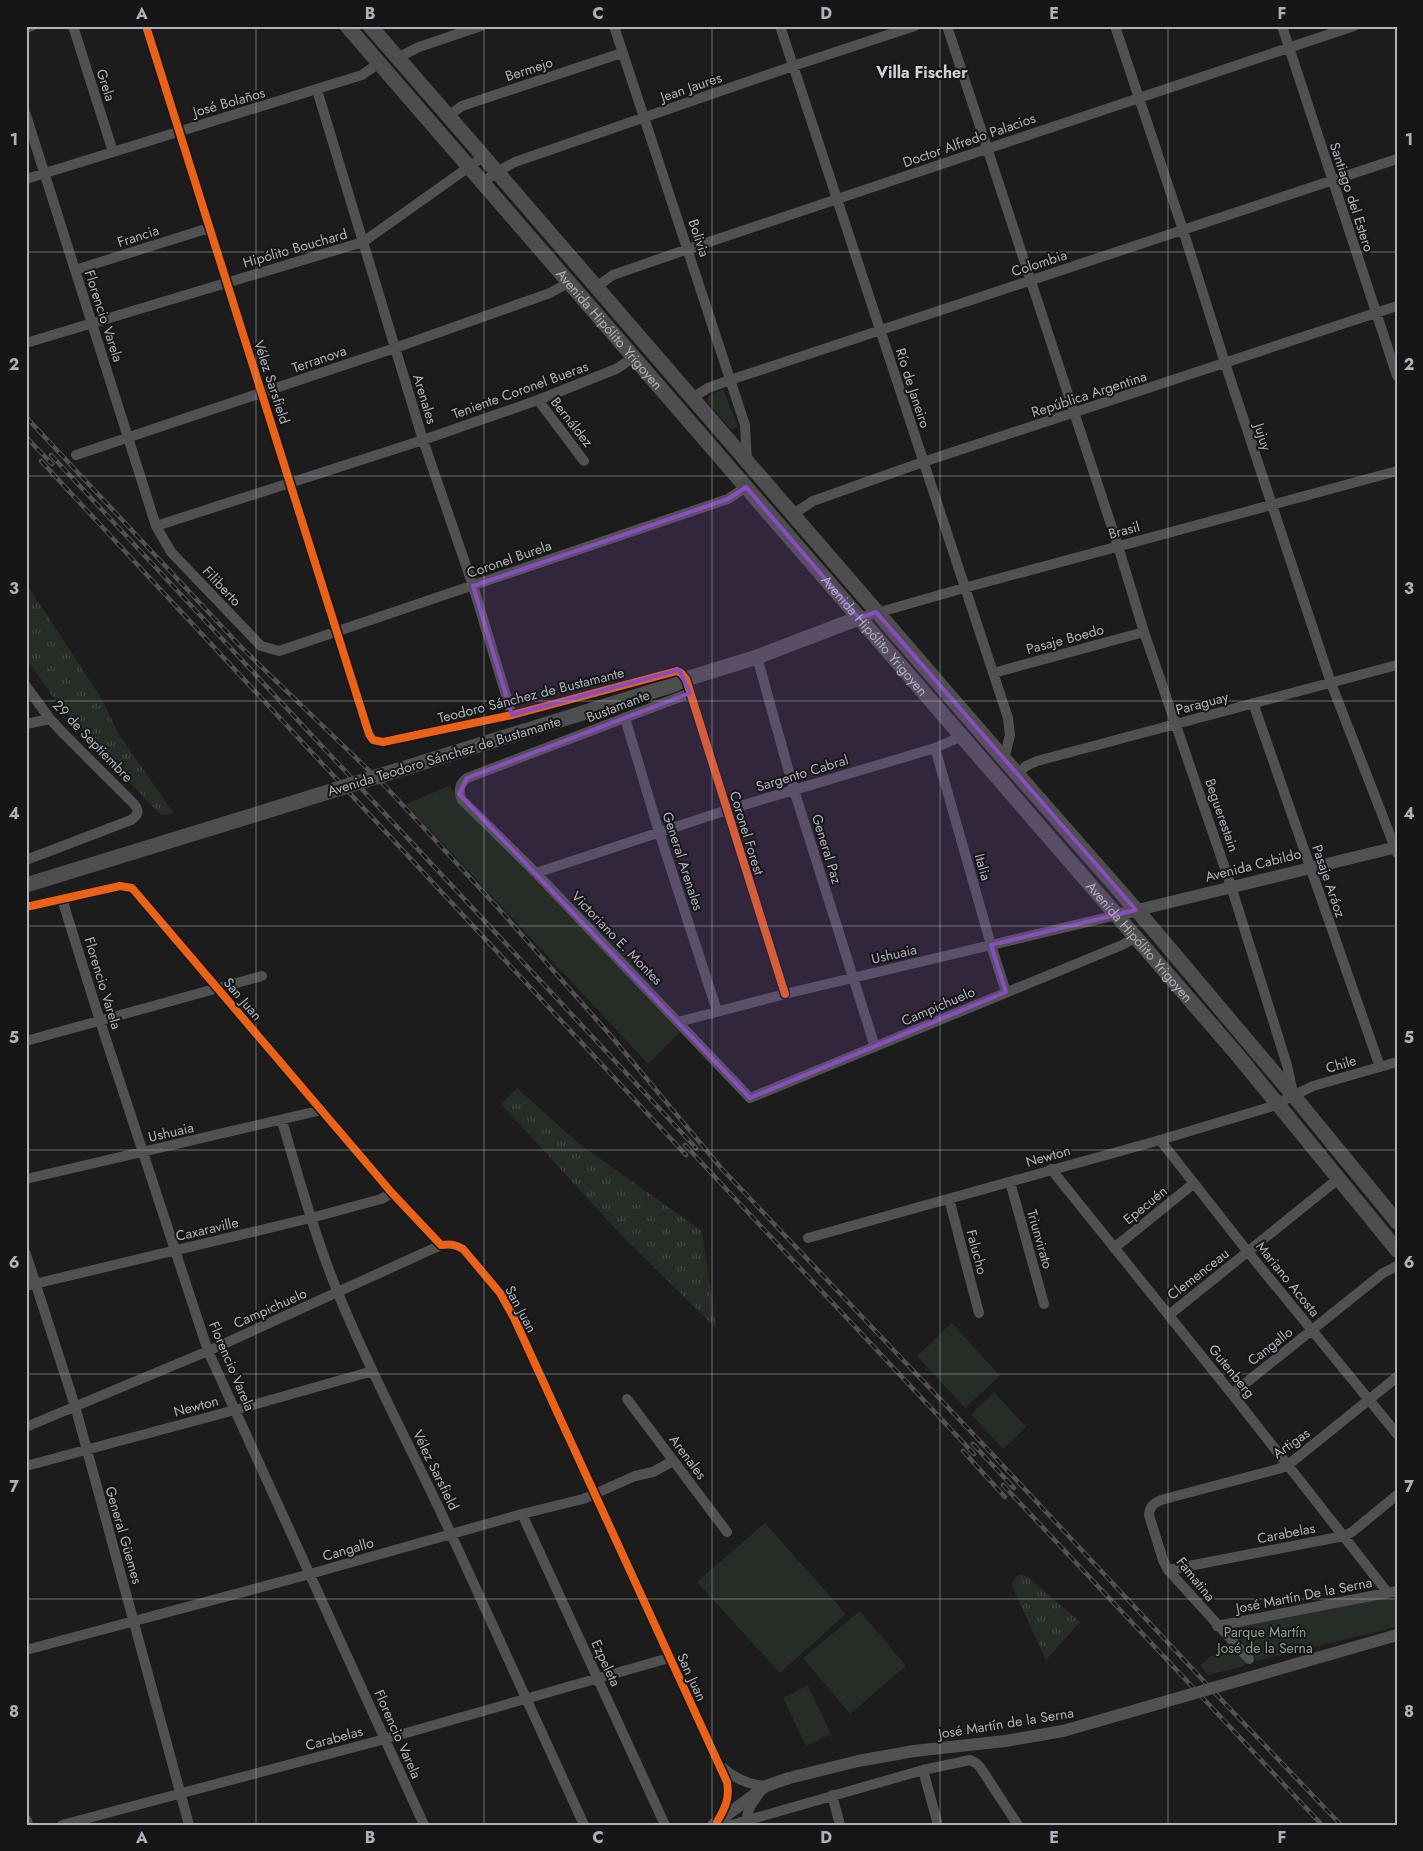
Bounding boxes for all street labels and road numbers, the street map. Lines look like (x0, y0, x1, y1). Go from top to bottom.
street label: Bermejo (503, 52, 556, 86)
street label: Grela (91, 66, 121, 104)
street label: Jean Jaures (656, 67, 725, 107)
street label: José Bolaños (189, 82, 268, 122)
street label: Doctor Alfredo Palacios (900, 108, 1039, 172)
street label: Santiago del Estero (1325, 140, 1379, 255)
street label: Bolivia (683, 216, 715, 260)
street label: Francia (115, 220, 161, 252)
street label: Hipólito Bouchard (240, 224, 350, 272)
street label: Colombia (1009, 245, 1069, 281)
street label: Avenida Hipólito Yrigoyen (551, 264, 667, 394)
street label: Florencio Varela (80, 267, 128, 365)
street label: Vélez Sarsfield (249, 337, 295, 427)
street label: Terranova (289, 340, 349, 378)
street label: Río de Janeiro (891, 345, 935, 431)
street label: Teniente Coronel Bueras (449, 356, 591, 424)
street label: República Argentina (1029, 366, 1149, 422)
street label: Arenales (408, 372, 442, 427)
street label: Bernáldez (546, 393, 598, 452)
street label: Jujuy (1249, 419, 1277, 454)
street label: Brasil (1106, 516, 1142, 544)
street label: Coronel Burela (464, 535, 554, 583)
street label: Filiberto (198, 561, 246, 611)
street label: Avenida Hipólito Yrigoyen (816, 571, 932, 700)
street label: Pasaje Boedo (1024, 619, 1106, 659)
street label: Teodoro Sánchez de Bustamante (436, 664, 626, 726)
street label: Bustamante (584, 686, 652, 726)
street label: Paraguay (1173, 686, 1231, 720)
street label: 29 de Septiembre (49, 695, 137, 787)
street label: Avenida Teodoro Sánchez de Bustamante (325, 711, 563, 801)
street label: Sargento Cabral (753, 749, 851, 797)
street label: Beguerestain (1200, 776, 1244, 854)
street label: Coronel Forest (725, 789, 769, 878)
street label: General Arenales (658, 809, 708, 913)
street label: General Paz (807, 812, 847, 887)
street label: Pasaje Aráoz (1307, 842, 1351, 921)
street label: Avenida Cabildo (1203, 843, 1303, 887)
street label: Italia (970, 851, 996, 883)
street label: Avenida Hipólito Yrigoyen (1081, 877, 1198, 1007)
street label: Victoriano E. Montes (567, 887, 667, 990)
street label: Florencio Varela (79, 934, 127, 1032)
street label: Ushuaia (869, 939, 919, 969)
street label: San Juan (219, 973, 267, 1025)
street label: Campichuelo (898, 981, 978, 1031)
street label: Chile (1323, 1050, 1359, 1078)
street label: Ushuaia (146, 1117, 196, 1147)
street label: Newton (1023, 1140, 1073, 1172)
street label: Epecuén (1119, 1181, 1171, 1229)
street label: Triunvirato (1022, 1207, 1058, 1271)
street label: Caxaraville (174, 1212, 240, 1246)
street label: Falucho (961, 1227, 993, 1277)
street label: Mariano Acosta (1251, 1237, 1325, 1321)
street label: Clemenceau (1163, 1243, 1233, 1305)
street label: San Juan (500, 1282, 542, 1336)
street label: Campichuelo (230, 1283, 310, 1333)
street label: Florencio Varela (204, 1318, 260, 1414)
street label: Cangallo (1243, 1322, 1297, 1370)
street label: Gutenberg (1204, 1340, 1260, 1402)
street label: Newton (171, 1390, 221, 1422)
street label: Artigas (1268, 1423, 1314, 1463)
street label: Vélez Sarsfield (408, 1426, 464, 1514)
street label: Arenales (665, 1431, 712, 1484)
street label: General Güemes (100, 1484, 148, 1587)
street label: Carabelas (1255, 1518, 1317, 1548)
street label: Cangallo (320, 1532, 376, 1566)
street label: Famatina (1172, 1552, 1220, 1606)
street label: José Martín De la Serna (1232, 1572, 1374, 1618)
street label: Ezpeleta (586, 1636, 626, 1690)
street label: San Juan (672, 1650, 712, 1704)
street label: Florencio Varela (369, 1686, 427, 1782)
street label: José Martín de la Serna (935, 1702, 1075, 1744)
street label: Carabelas (303, 1721, 365, 1755)

